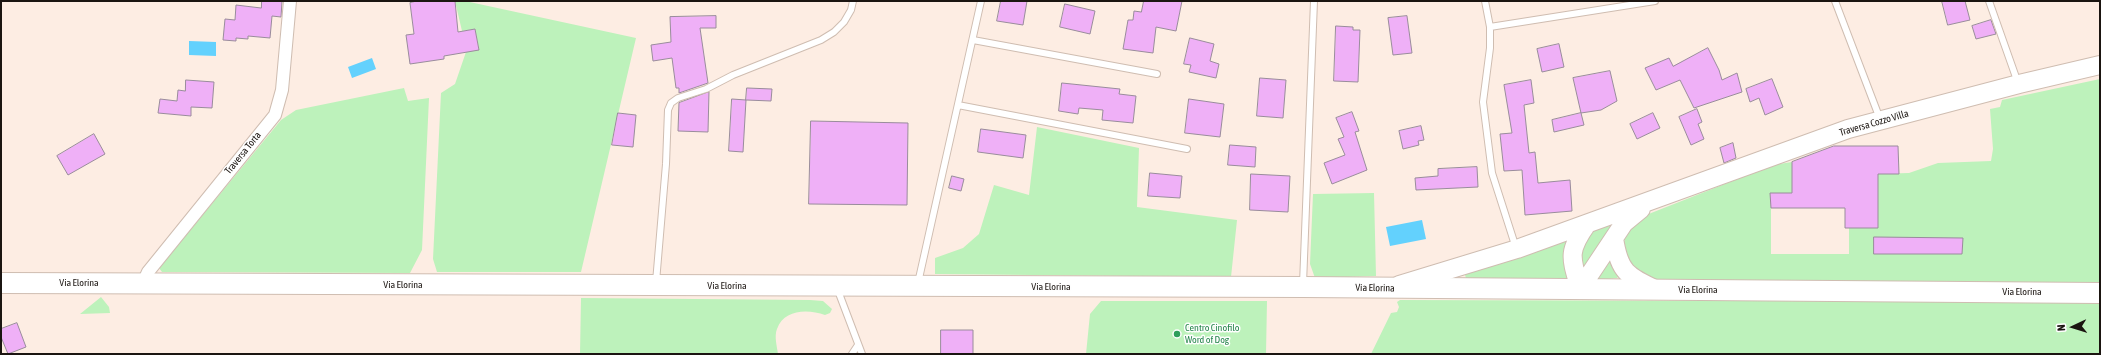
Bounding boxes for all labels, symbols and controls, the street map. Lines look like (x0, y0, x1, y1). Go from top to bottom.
street label: Traversa Cozzo Villa (1838, 107, 1910, 139)
street label: Traversa Torta (222, 129, 264, 177)
street label: Via Elorina (59, 277, 99, 289)
street label: Via Elorina (383, 279, 423, 291)
street label: Via Elorina (707, 280, 747, 292)
street label: Via Elorina (1031, 281, 1071, 293)
street label: Via Elorina (1355, 282, 1395, 294)
street label: Via Elorina (1678, 284, 1718, 296)
street label: Via Elorina (2002, 286, 2042, 298)
north arrow (2053, 307, 2093, 347)
place label: Centro Cinofilo Word of Dog (1185, 322, 1239, 346)
text: N (2055, 324, 2067, 331)
marker: Centro Cinofilo Word of Dog (1172, 329, 1182, 339)

